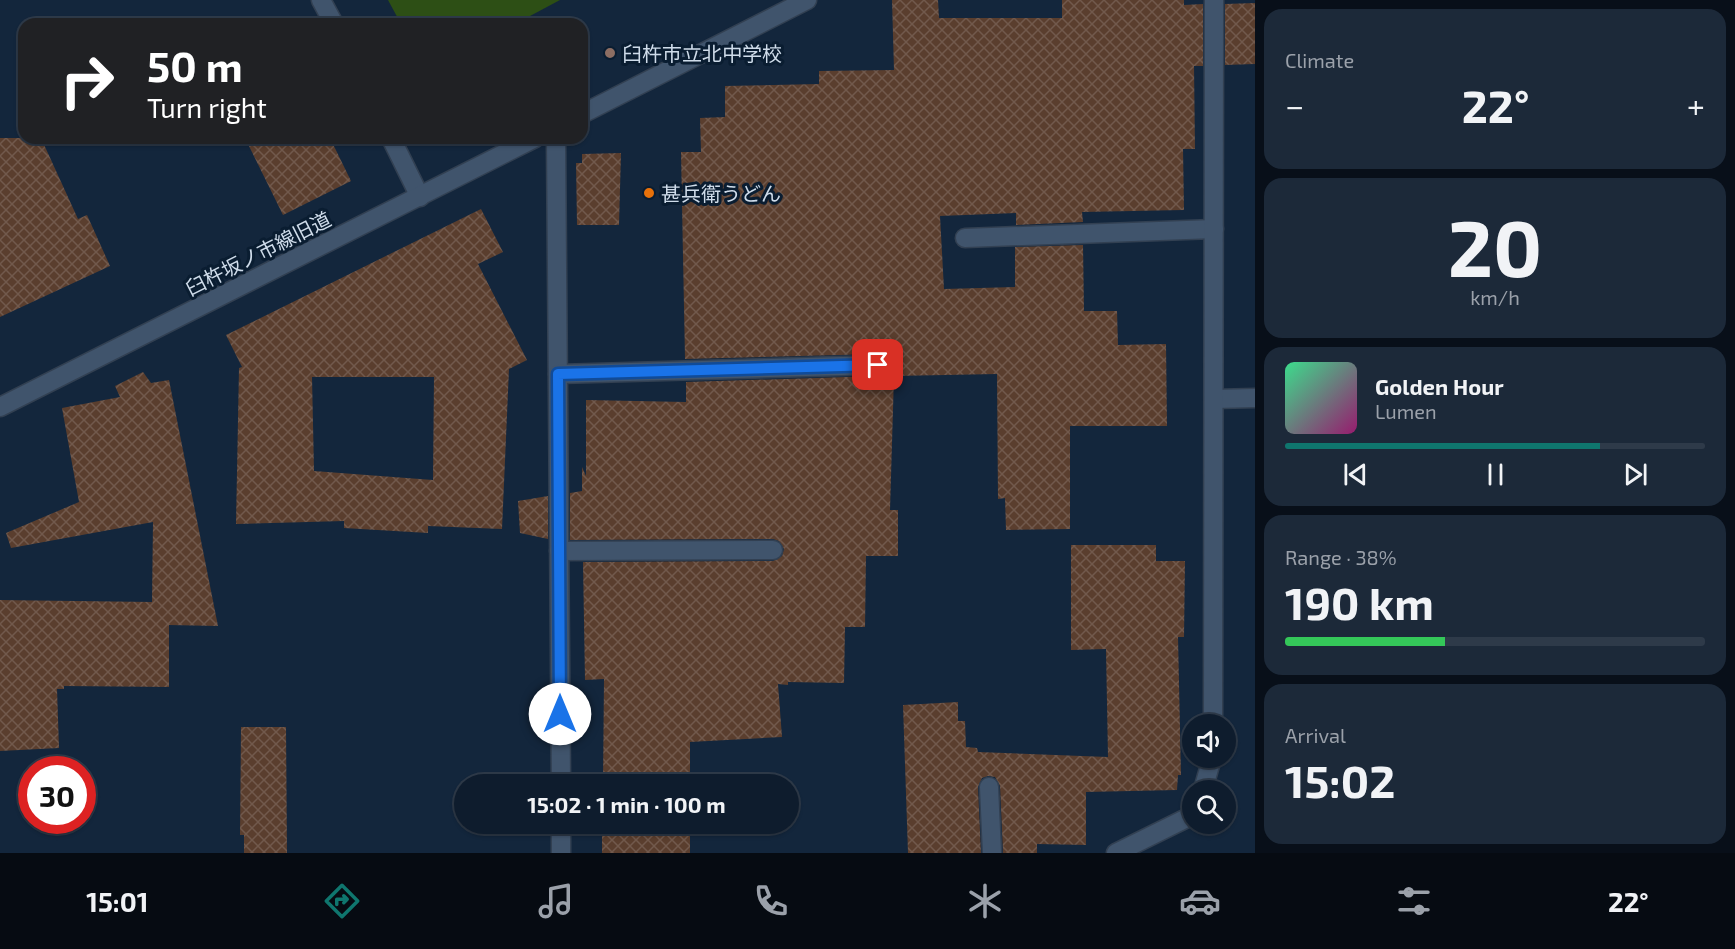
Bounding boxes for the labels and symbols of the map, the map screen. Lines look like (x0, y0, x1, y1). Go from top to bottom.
place label: 臼杵市立北中学校 (622, 41, 782, 65)
marker: 臼杵市立北中学校 (603, 46, 617, 60)
place label: 甚兵衛うどん (661, 181, 781, 205)
marker: 甚兵衛うどん (642, 186, 656, 200)
street label: 臼杵坂ノ市線旧道 (181, 206, 335, 300)
pin (852, 339, 903, 390)
position arrow (528, 682, 592, 746)
speed limit sign: 30 (18, 756, 96, 834)

